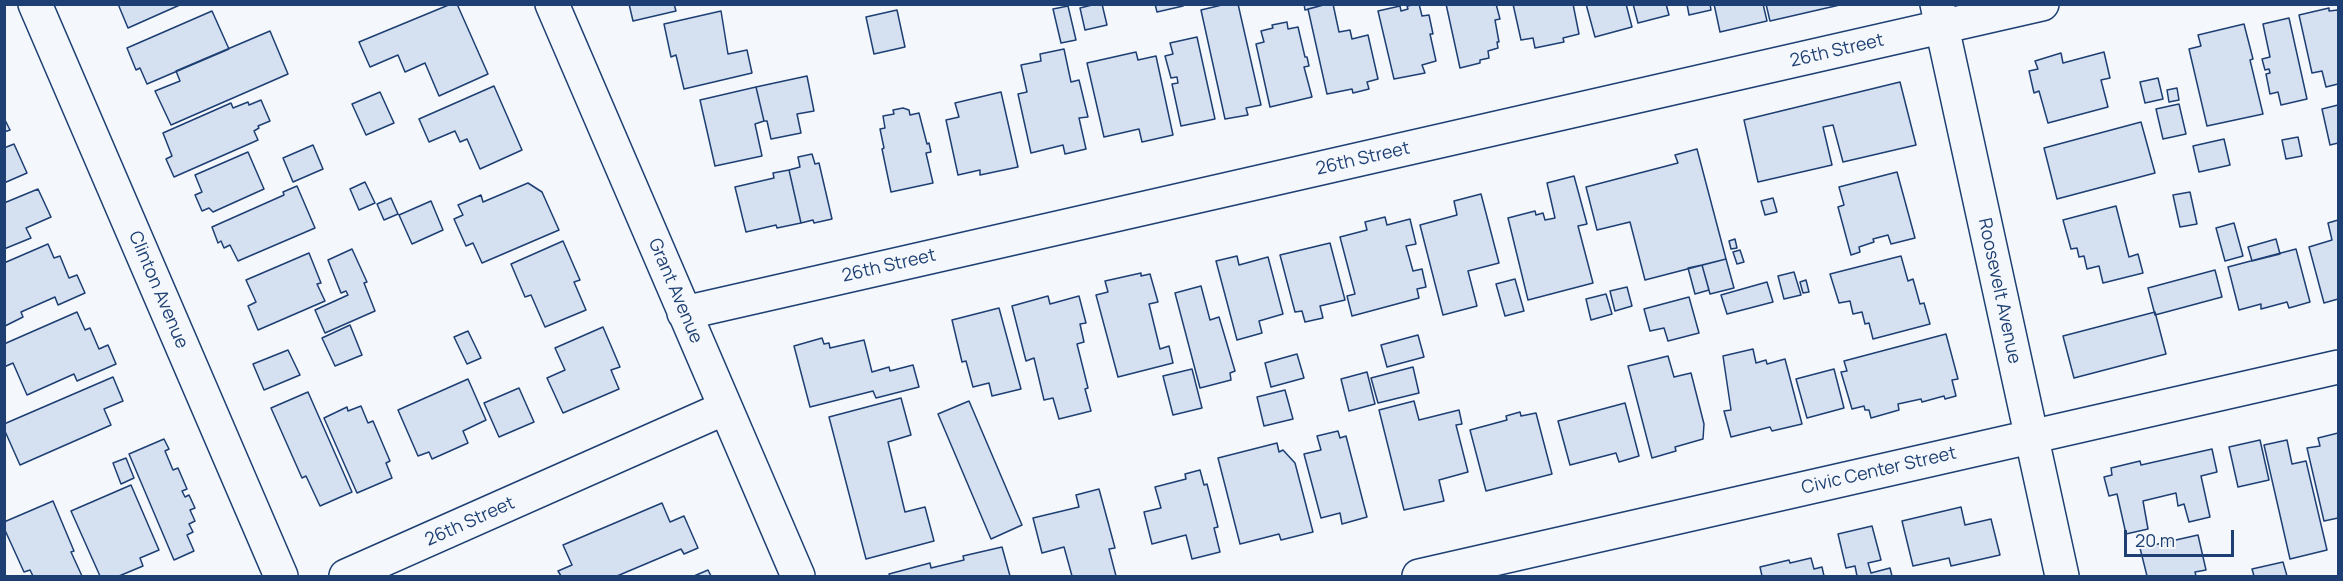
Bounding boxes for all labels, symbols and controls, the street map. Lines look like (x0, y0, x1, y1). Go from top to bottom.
street label: 26th Street (1788, 30, 1886, 72)
street label: 26th Street (1314, 138, 1412, 180)
street label: Roosevelt Avenue (1973, 216, 2025, 366)
street label: Clinton Avenue (124, 228, 192, 352)
street label: Grant Avenue (643, 235, 707, 347)
street label: 26th Street (840, 245, 938, 287)
street label: Civic Center Street (1800, 443, 1958, 499)
street label: 26th Street (422, 493, 518, 551)
scale bar (2127, 518, 2236, 556)
text: 20 m (2135, 528, 2175, 552)

